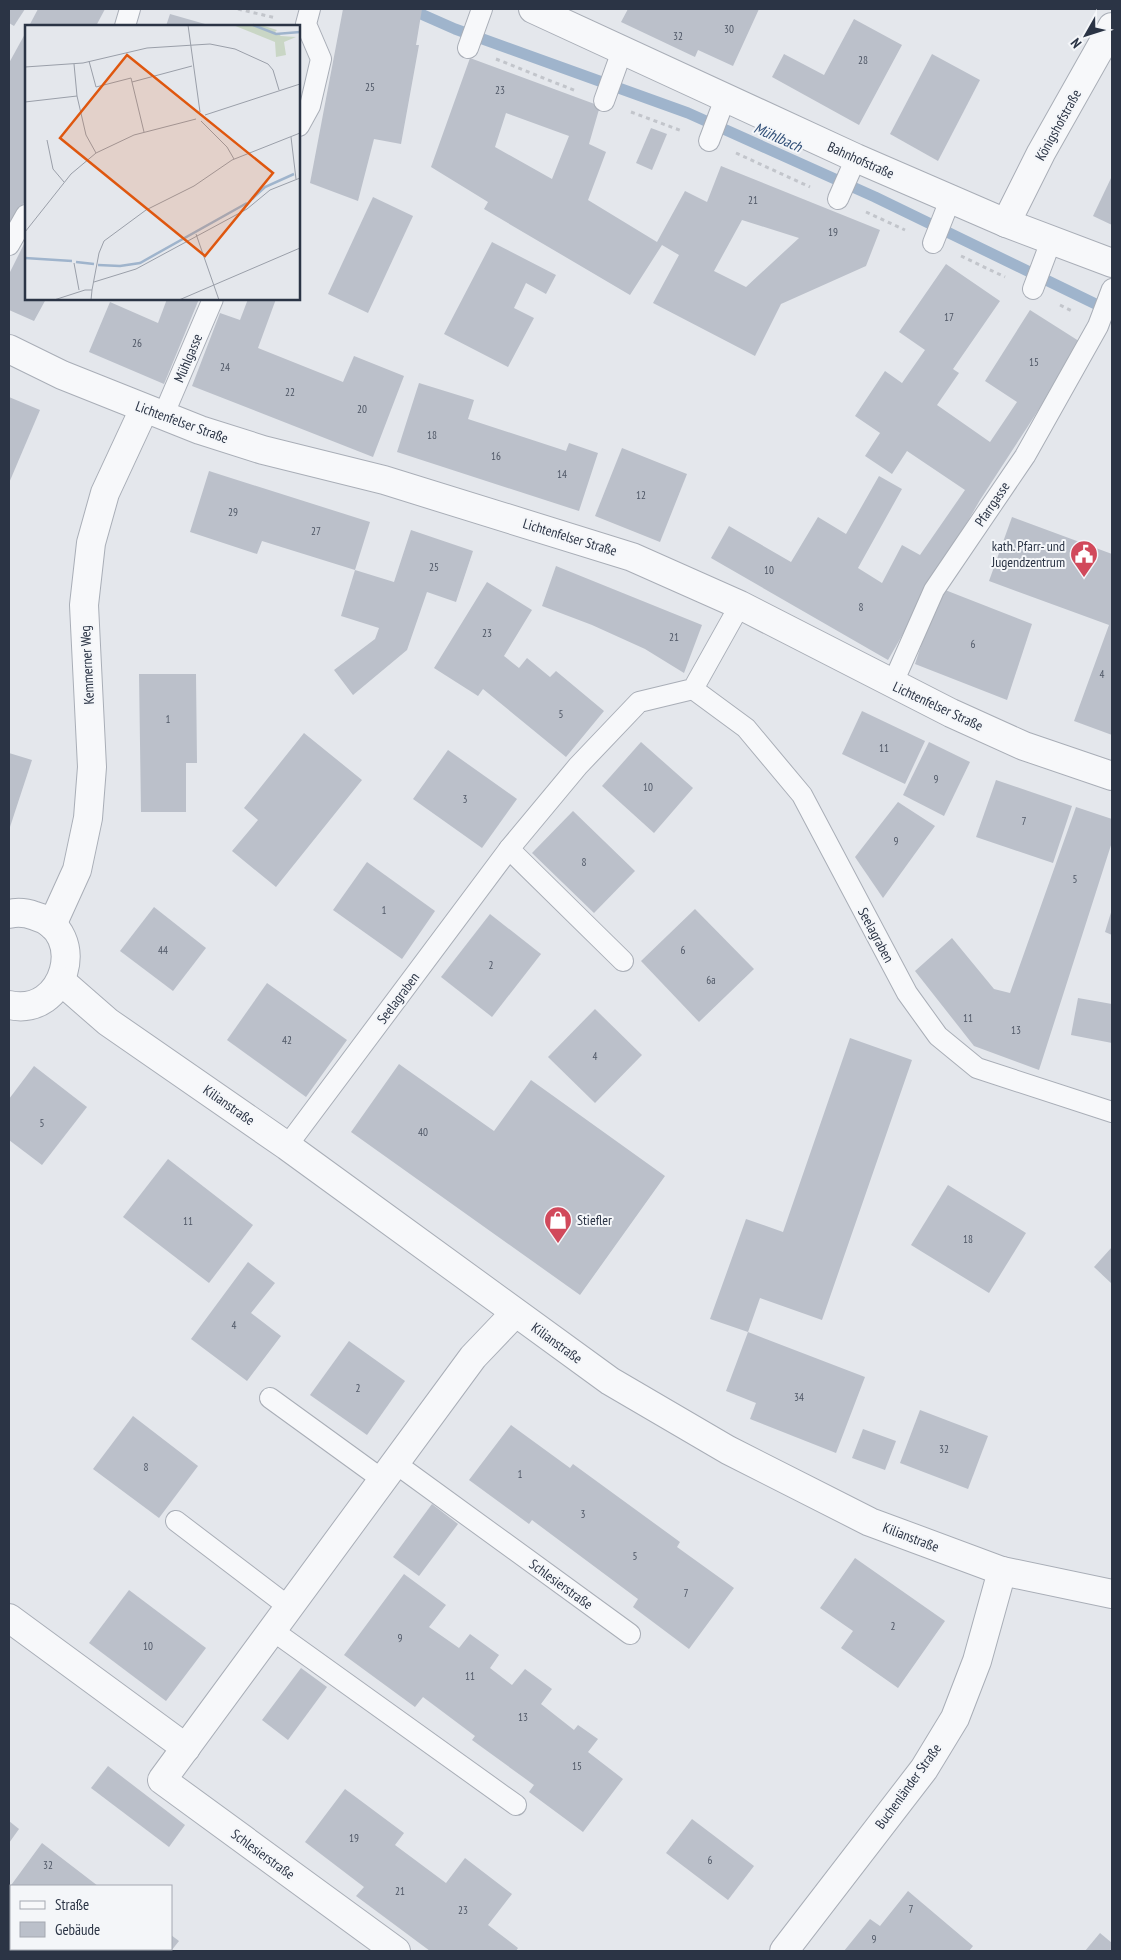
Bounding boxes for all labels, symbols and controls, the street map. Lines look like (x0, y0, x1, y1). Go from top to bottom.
north arrow (1061, 10, 1111, 60)
house number: 30 (724, 22, 734, 36)
inset map (25, 25, 300, 300)
house number: 32 (673, 29, 683, 43)
text: N (1067, 35, 1085, 52)
house number: 28 (858, 53, 868, 67)
house number: 25 (365, 80, 375, 94)
house number: 23 (495, 83, 505, 97)
street label: Königshofstraße (1031, 86, 1085, 164)
water label: Mühlbach (751, 118, 806, 157)
street label: Bahnhofstraße (825, 137, 897, 183)
house number: 21 (748, 193, 758, 207)
house number: 19 (828, 225, 838, 239)
house number: 17 (944, 310, 954, 324)
street label: Mühlgasse (170, 331, 206, 385)
house number: 26 (132, 336, 142, 350)
house number: 15 (1029, 355, 1039, 369)
house number: 24 (220, 360, 230, 374)
house number: 22 (285, 385, 295, 399)
street label: Lichtenfelser Straße (133, 397, 231, 447)
house number: 20 (357, 402, 367, 416)
house number: 18 (427, 428, 437, 442)
house number: 16 (491, 449, 501, 463)
house number: 14 (557, 467, 567, 481)
street label: Pfarrgasse (971, 478, 1014, 530)
house number: 12 (636, 488, 646, 502)
house number: 29 (228, 505, 238, 519)
street label: Lichtenfelser Straße (521, 514, 619, 560)
house number: 27 (311, 524, 321, 538)
place label: kath. Pfarr- und Jugendzentrum (991, 537, 1065, 571)
public building icon: kath. Pfarr- und Jugendzentrum (1069, 539, 1099, 578)
house number: 25 (429, 560, 439, 574)
house number: 10 (764, 563, 774, 577)
house number: 8 (859, 600, 864, 614)
street label: Kemmerner Weg (76, 625, 98, 705)
house number: 23 (482, 626, 492, 640)
house number: 21 (669, 630, 679, 644)
house number: 6 (971, 637, 976, 651)
house number: 4 (1100, 667, 1105, 681)
street label: Lichtenfelser Straße (890, 677, 986, 735)
house number: 5 (559, 707, 564, 721)
house number: 1 (166, 712, 171, 726)
house number: 11 (879, 741, 889, 755)
house number: 9 (934, 772, 939, 786)
house number: 10 (643, 780, 653, 794)
house number: 3 (463, 792, 468, 806)
house number: 7 (1022, 814, 1027, 828)
house number: 9 (894, 834, 899, 848)
house number: 8 (582, 855, 587, 869)
house number: 5 (1073, 872, 1078, 886)
house number: 1 (382, 903, 387, 917)
street label: Seelagraben (854, 904, 898, 966)
house number: 44 (158, 943, 168, 957)
house number: 6 (681, 943, 686, 957)
house number: 2 (489, 958, 494, 972)
street label: Seelagraben (373, 969, 423, 1027)
house number: 6a (706, 973, 716, 987)
house number: 11 (963, 1011, 973, 1025)
house number: 13 (1011, 1023, 1021, 1037)
house number: 42 (282, 1033, 292, 1047)
house number: 4 (593, 1049, 598, 1063)
street label: Kilianstraße (200, 1081, 258, 1129)
house number: 5 (40, 1116, 45, 1130)
house number: 40 (418, 1125, 428, 1139)
shop icon: Stiefler (543, 1205, 573, 1244)
place label: Stiefler (577, 1211, 612, 1229)
house number: 11 (183, 1214, 193, 1228)
house number: 18 (963, 1232, 973, 1246)
house number: 4 (232, 1318, 237, 1332)
street label: Kilianstraße (528, 1318, 586, 1368)
house number: 2 (356, 1381, 361, 1395)
house number: 34 (794, 1390, 804, 1404)
house number: 32 (939, 1442, 949, 1456)
house number: 8 (144, 1460, 149, 1474)
house number: 1 (518, 1467, 523, 1481)
house number: 3 (581, 1507, 586, 1521)
street label: Kilianstraße (880, 1518, 942, 1556)
house number: 5 (633, 1549, 638, 1563)
street label: Schlesierstraße (526, 1555, 596, 1613)
house number: 7 (684, 1586, 689, 1600)
house number: 2 (891, 1619, 896, 1633)
house number: 9 (398, 1631, 403, 1645)
house number: 10 (143, 1639, 153, 1653)
house number: 11 (465, 1669, 475, 1683)
house number: 13 (518, 1710, 528, 1724)
street label: Buchenländer Straße (871, 1740, 945, 1832)
house number: 15 (572, 1759, 582, 1773)
street label: Schlesierstraße (228, 1825, 298, 1883)
house number: 19 (349, 1831, 359, 1845)
house number: 6 (708, 1853, 713, 1867)
house number: 32 (43, 1858, 53, 1872)
house number: 21 (395, 1884, 405, 1898)
legend (10, 1885, 172, 1950)
text: Straße (55, 1895, 89, 1914)
house number: 7 (909, 1902, 914, 1916)
house number: 23 (458, 1903, 468, 1917)
text: Gebäude (55, 1920, 100, 1939)
house number: 9 (872, 1932, 877, 1946)

